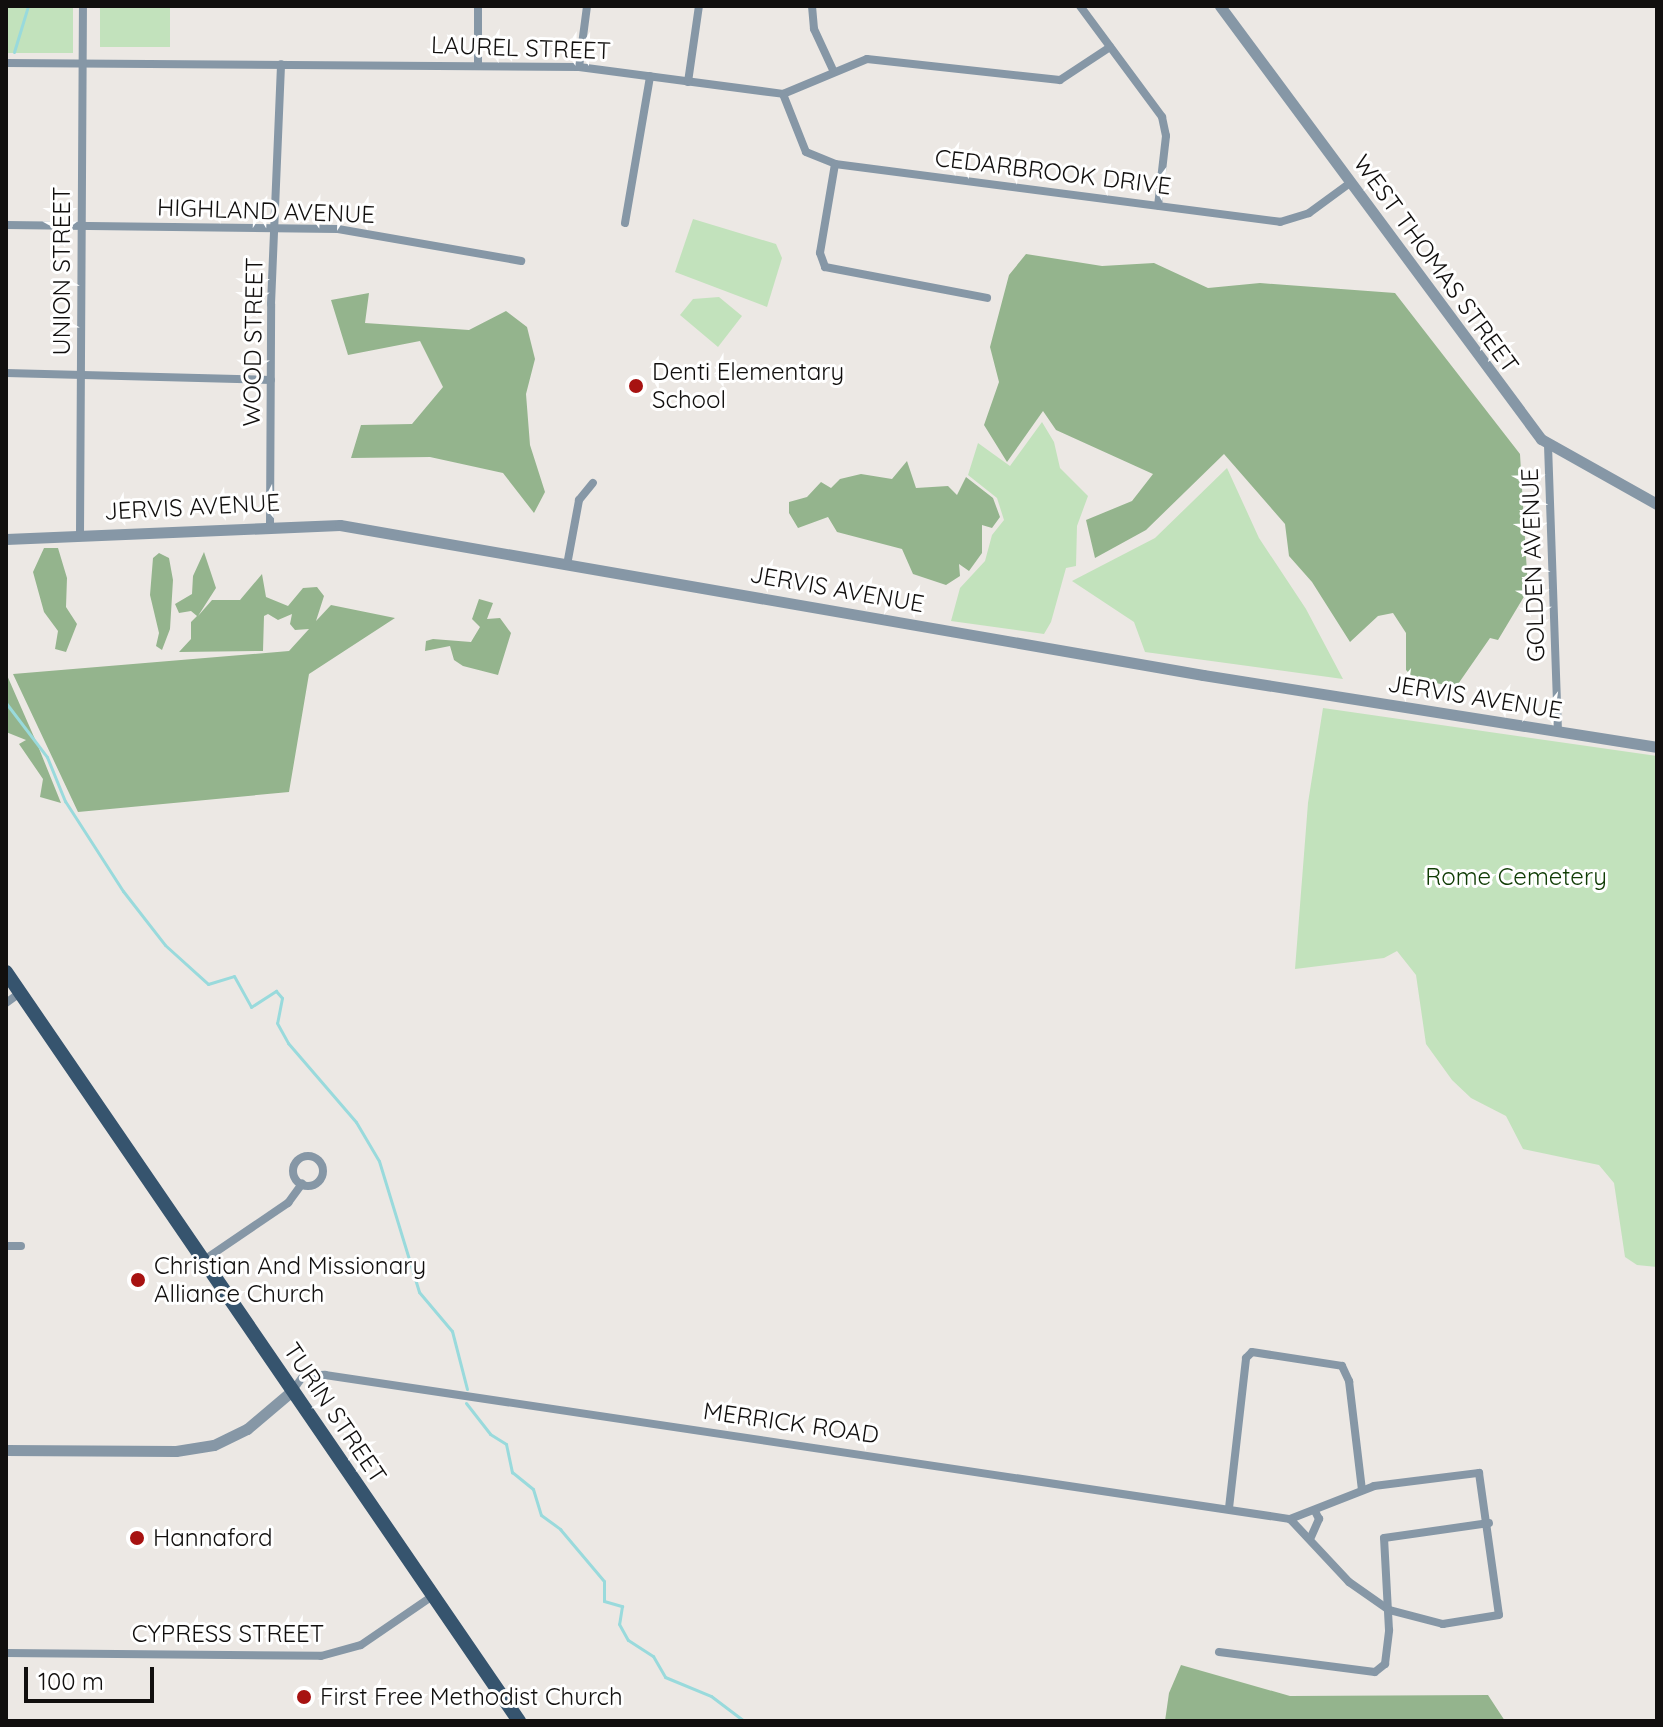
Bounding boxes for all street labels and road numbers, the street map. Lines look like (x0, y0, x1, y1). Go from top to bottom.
street label: LAUREL STREET (431, 30, 611, 66)
street label: CEDARBROOK DRIVE (933, 143, 1173, 201)
street label: WEST THOMAS STREET (1347, 149, 1525, 379)
street label: UNION STREET (48, 187, 76, 355)
street label: HIGHLAND AVENUE (157, 193, 375, 229)
street label: WOOD STREET (237, 257, 269, 427)
street label: GOLDEN AVENUE (1515, 468, 1551, 662)
street label: JERVIS AVENUE (103, 488, 281, 526)
street label: JERVIS AVENUE (748, 560, 926, 618)
street label: JERVIS AVENUE (1386, 669, 1564, 725)
street label: TURIN STREET (277, 1337, 393, 1489)
street label: MERRICK ROAD (701, 1396, 881, 1450)
street label: CYPRESS STREET (132, 1620, 324, 1648)

